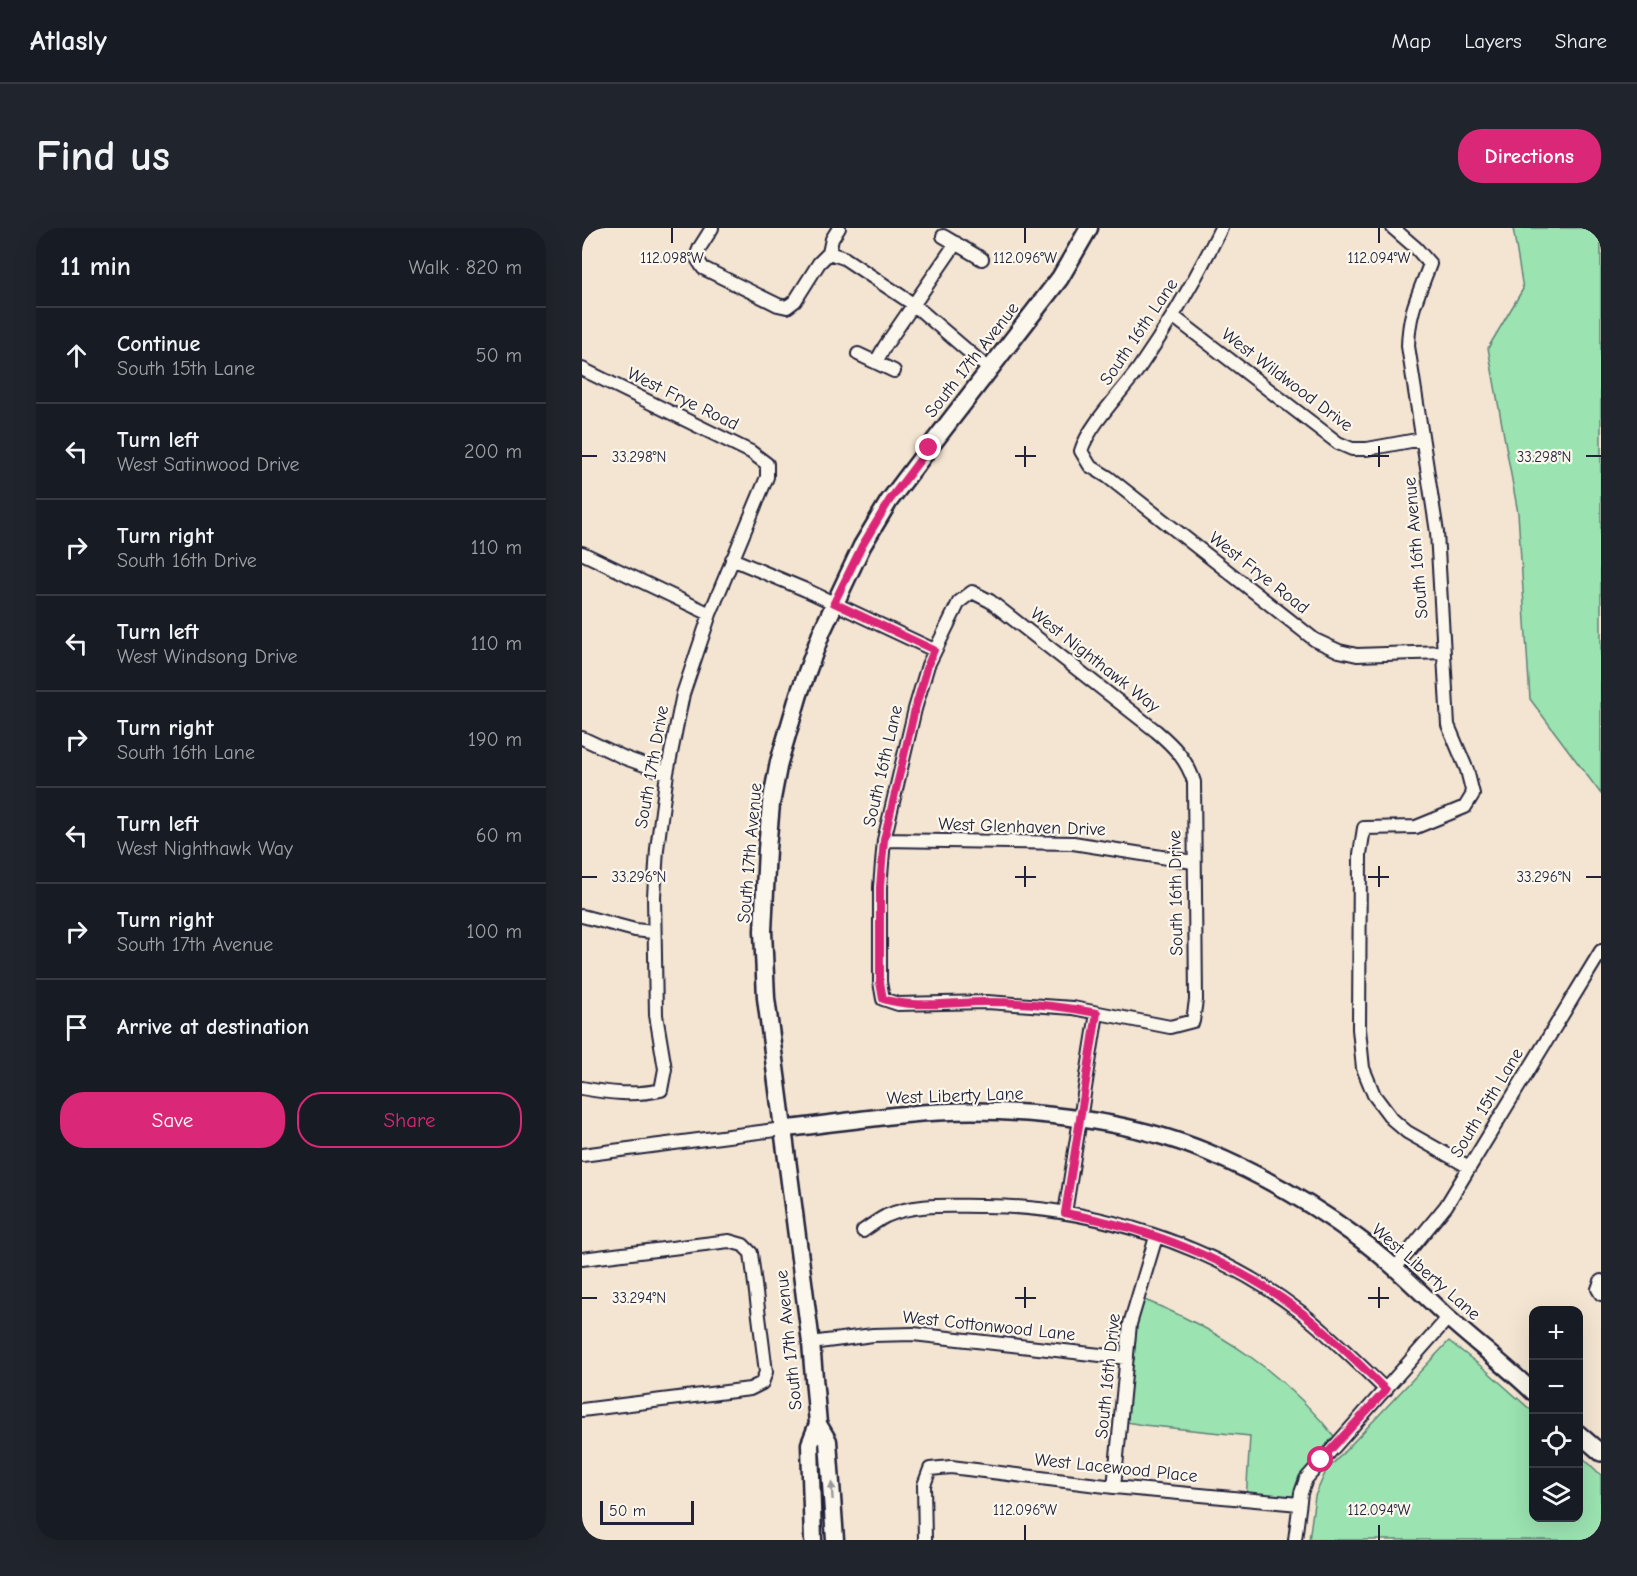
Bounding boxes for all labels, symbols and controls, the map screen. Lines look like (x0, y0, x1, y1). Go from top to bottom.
text: Atlasly (30, 25, 107, 57)
text: Map (1392, 29, 1431, 53)
text: Layers (1464, 29, 1522, 53)
text: Share (1555, 29, 1607, 53)
button: Directions (1458, 129, 1601, 183)
text: Find us (36, 132, 170, 181)
text: 112.098°W (640, 249, 704, 267)
text: 112.096°W (993, 249, 1057, 267)
text: 112.094°W (1347, 249, 1411, 267)
text: 11 min (60, 252, 131, 282)
text: Walk · 820 m (409, 256, 522, 279)
street label: South 16th Lane (1096, 275, 1182, 389)
street label: South 17th Avenue (920, 298, 1024, 422)
street label: West Wildwood Drive (1217, 324, 1357, 436)
text: Continue (117, 331, 200, 357)
icon: ahead (60, 339, 93, 372)
text: 50 m (476, 344, 522, 367)
text: South 15th Lane (117, 357, 255, 380)
street label: West Frye Road (624, 363, 742, 435)
text: Turn left (117, 427, 199, 453)
route end (915, 434, 941, 460)
icon: left (60, 435, 93, 468)
text: 200 m (464, 440, 522, 463)
text: 33.298°N (612, 448, 666, 466)
text: 33.298°N (1517, 448, 1571, 466)
text: West Satinwood Drive (117, 453, 299, 476)
street label: South 16th Avenue (1399, 476, 1433, 620)
text: Turn right (117, 523, 214, 549)
street label: West Frye Road (1205, 527, 1313, 619)
icon: right (60, 531, 93, 564)
text: 110 m (471, 536, 522, 559)
text: South 16th Drive (117, 549, 257, 572)
street label: West Nighthawk Way (1026, 603, 1165, 718)
text: Turn left (117, 619, 199, 645)
icon: left (60, 627, 93, 660)
text: 110 m (471, 632, 522, 655)
text: West Windsong Drive (117, 645, 297, 668)
street label: South 16th Lane (859, 703, 907, 829)
street label: South 17th Drive (631, 704, 673, 830)
text: Turn right (117, 715, 214, 741)
icon: right (60, 723, 93, 756)
text: 190 m (468, 728, 522, 751)
text: South 16th Lane (117, 741, 255, 764)
street label: South 17th Avenue (733, 782, 767, 924)
text: Turn left (117, 811, 199, 837)
street label: West Glenhaven Drive (938, 814, 1106, 840)
icon: left (60, 819, 93, 852)
text: 60 m (476, 824, 522, 847)
street label: South 16th Drive (1164, 830, 1188, 956)
text: West Nighthawk Way (117, 837, 293, 860)
text: 33.296°N (612, 868, 667, 886)
text: 33.296°N (1517, 868, 1572, 886)
text: Turn right (117, 907, 214, 933)
icon: right (60, 915, 93, 948)
text: 100 m (467, 920, 522, 943)
text: South 17th Avenue (117, 933, 273, 956)
icon: arrive (60, 1011, 93, 1044)
text: Arrive at destination (117, 1014, 309, 1040)
street label: South 15th Lane (1446, 1044, 1528, 1162)
street label: West Liberty Lane (886, 1083, 1024, 1109)
button: Save (60, 1092, 285, 1148)
button: Share (297, 1092, 522, 1148)
street label: West Liberty Lane (1367, 1219, 1485, 1325)
street label: South 17th Avenue (771, 1269, 807, 1411)
text: 33.294°N (612, 1289, 666, 1307)
street label: West Cottonwood Lane (902, 1306, 1076, 1346)
map controls (1529, 1306, 1583, 1522)
button: + (1529, 1306, 1583, 1360)
street label: South 16th Drive (1091, 1312, 1125, 1440)
button: − (1529, 1360, 1583, 1414)
button: locate (1529, 1414, 1583, 1468)
route start (1307, 1446, 1333, 1472)
street label: West Lacewood Place (1033, 1449, 1199, 1487)
button: layers (1529, 1468, 1583, 1522)
one-way arrow (827, 1481, 837, 1500)
scale bar (600, 1498, 694, 1526)
text: 112.096°W (993, 1501, 1057, 1519)
text: 112.094°W (1347, 1501, 1411, 1519)
text: 50 m (609, 1502, 646, 1520)

